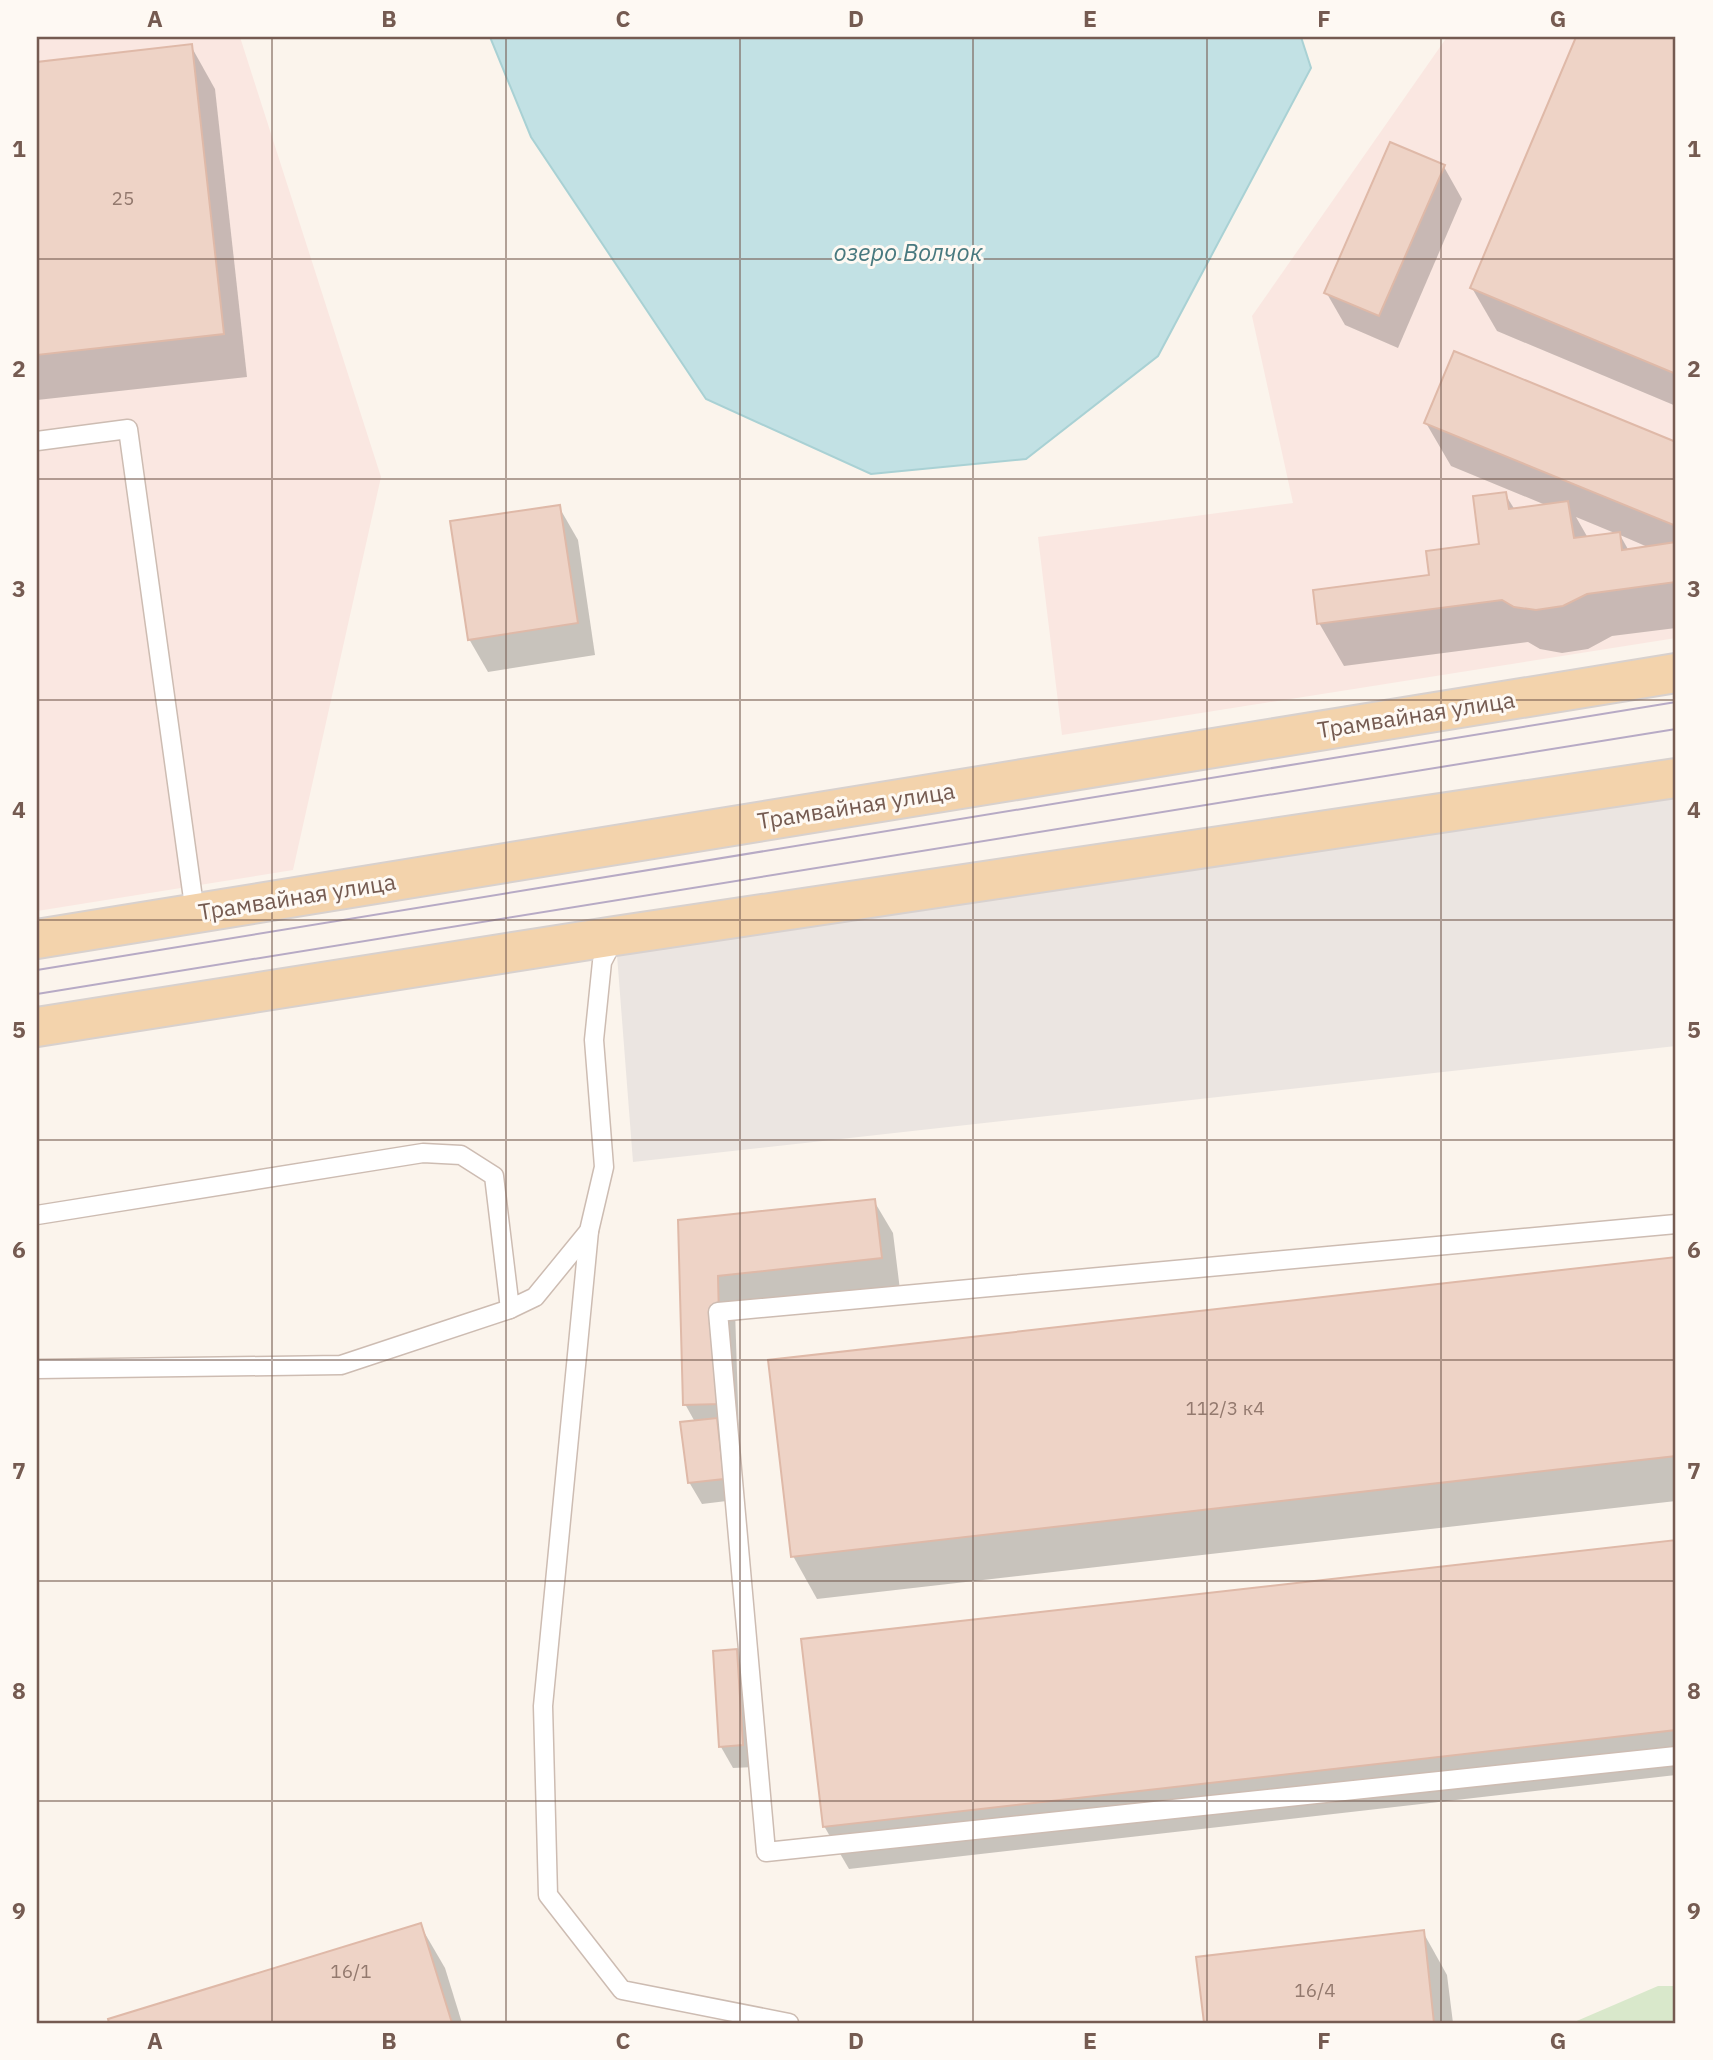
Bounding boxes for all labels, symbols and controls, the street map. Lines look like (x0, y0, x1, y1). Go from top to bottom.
text: A (147, 3, 163, 33)
text: B (381, 3, 397, 33)
text: C (616, 3, 631, 33)
text: D (848, 3, 864, 33)
text: E (1083, 3, 1097, 33)
text: F (1317, 3, 1331, 33)
text: G (1550, 3, 1566, 33)
text: 1 (12, 133, 26, 163)
text: 1 (1687, 133, 1701, 163)
house number: 25 (112, 186, 134, 210)
water label: озеро Волчок (834, 236, 983, 268)
text: 2 (12, 353, 26, 383)
text: 2 (1687, 353, 1701, 383)
text: 3 (12, 573, 26, 603)
text: 3 (1687, 573, 1701, 603)
street label: Трамвайная улица (1315, 684, 1517, 744)
street label: Трамвайная улица (755, 775, 957, 835)
text: 4 (12, 794, 26, 824)
text: 4 (1687, 794, 1701, 824)
street label: Трамвайная улица (196, 866, 398, 926)
text: 5 (12, 1014, 26, 1044)
text: 5 (1687, 1014, 1701, 1044)
text: 6 (12, 1234, 26, 1264)
text: 6 (1687, 1234, 1701, 1264)
house number: 112/3 к4 (1185, 1396, 1265, 1420)
text: 7 (12, 1455, 26, 1485)
text: 7 (1687, 1455, 1701, 1485)
text: 8 (12, 1675, 26, 1705)
text: 8 (1687, 1675, 1701, 1705)
text: 9 (12, 1895, 26, 1925)
text: 9 (1687, 1895, 1701, 1925)
house number: 16/1 (330, 1959, 372, 1983)
house number: 16/4 (1294, 1978, 1336, 2002)
text: A (147, 2025, 163, 2055)
text: B (381, 2025, 397, 2055)
text: C (616, 2025, 631, 2055)
text: D (848, 2025, 864, 2055)
text: E (1083, 2025, 1097, 2055)
text: F (1317, 2025, 1331, 2055)
text: G (1550, 2025, 1566, 2055)

